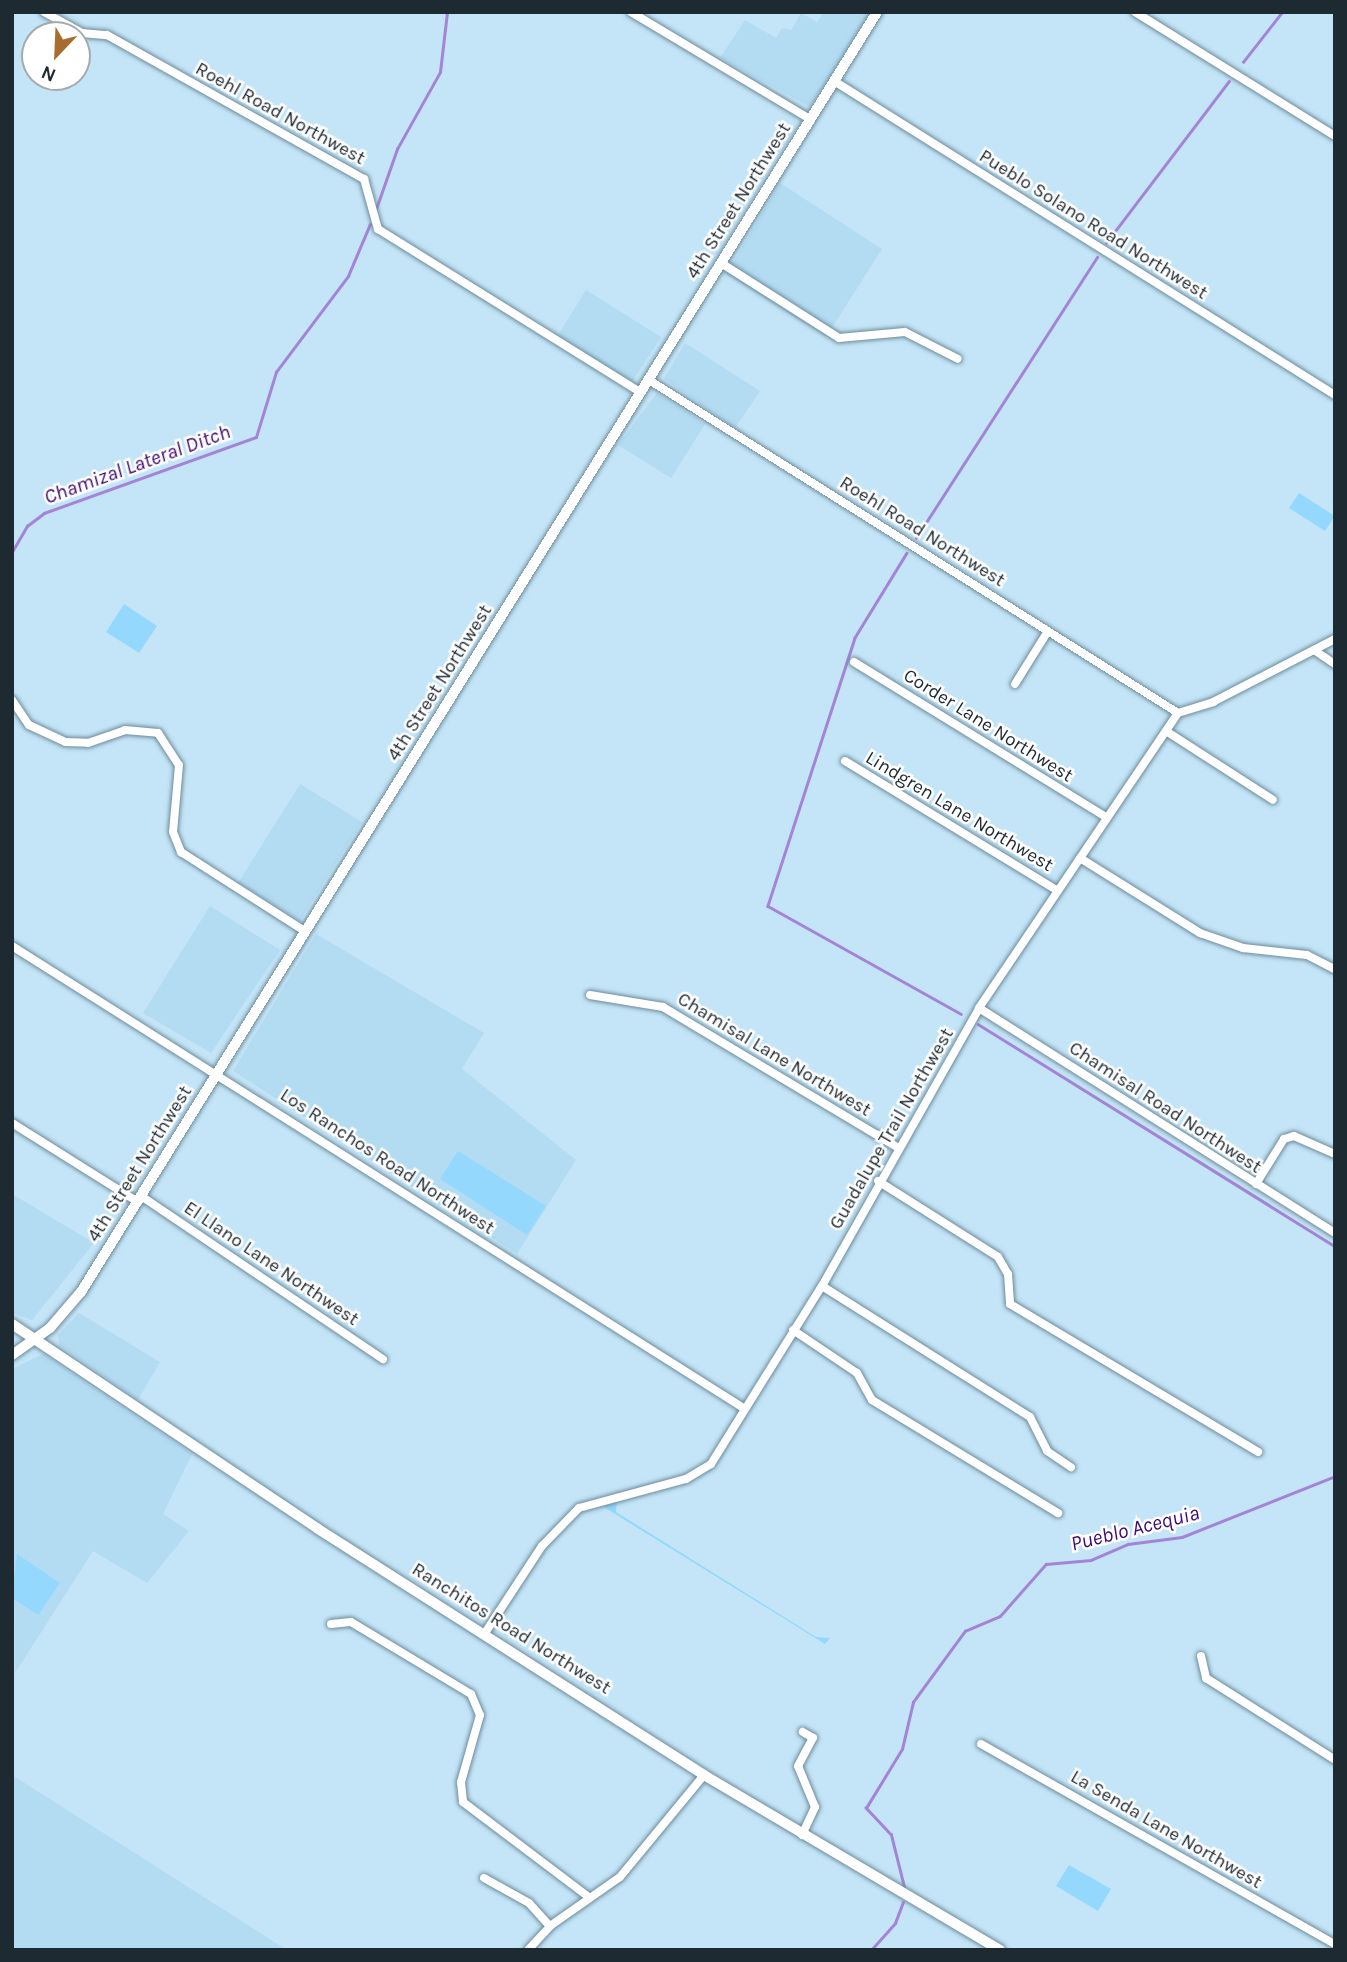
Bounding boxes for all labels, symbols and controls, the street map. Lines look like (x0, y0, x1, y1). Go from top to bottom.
north arrow (21, 21, 91, 91)
street label: Roehl Road Northwest (191, 58, 369, 170)
text: N (38, 61, 59, 86)
street label: 4th Street Northwest (682, 119, 796, 283)
street label: Pueblo Solano Road Northwest (975, 145, 1211, 305)
water label: Chamizal Lateral Ditch (40, 419, 234, 509)
street label: Roehl Road Northwest (835, 472, 1009, 592)
street label: 4th Street Northwest (383, 601, 497, 765)
street label: Corder Lane Northwest (899, 664, 1077, 788)
street label: Lindgren Lane Northwest (861, 747, 1057, 877)
street label: Chamisal Lane Northwest (673, 988, 875, 1122)
street label: Guadalupe Trail Northwest (825, 1024, 959, 1234)
street label: Chamisal Road Northwest (1064, 1037, 1266, 1179)
street label: 4th Street Northwest (83, 1082, 197, 1246)
street label: Los Ranchos Road Northwest (275, 1084, 499, 1240)
street label: El Llano Lane Northwest (179, 1197, 363, 1331)
water label: Pueblo Acequia (1068, 1500, 1202, 1556)
street label: Ranchitos Road Northwest (407, 1558, 615, 1700)
street label: La Senda Lane Northwest (1066, 1766, 1266, 1894)

